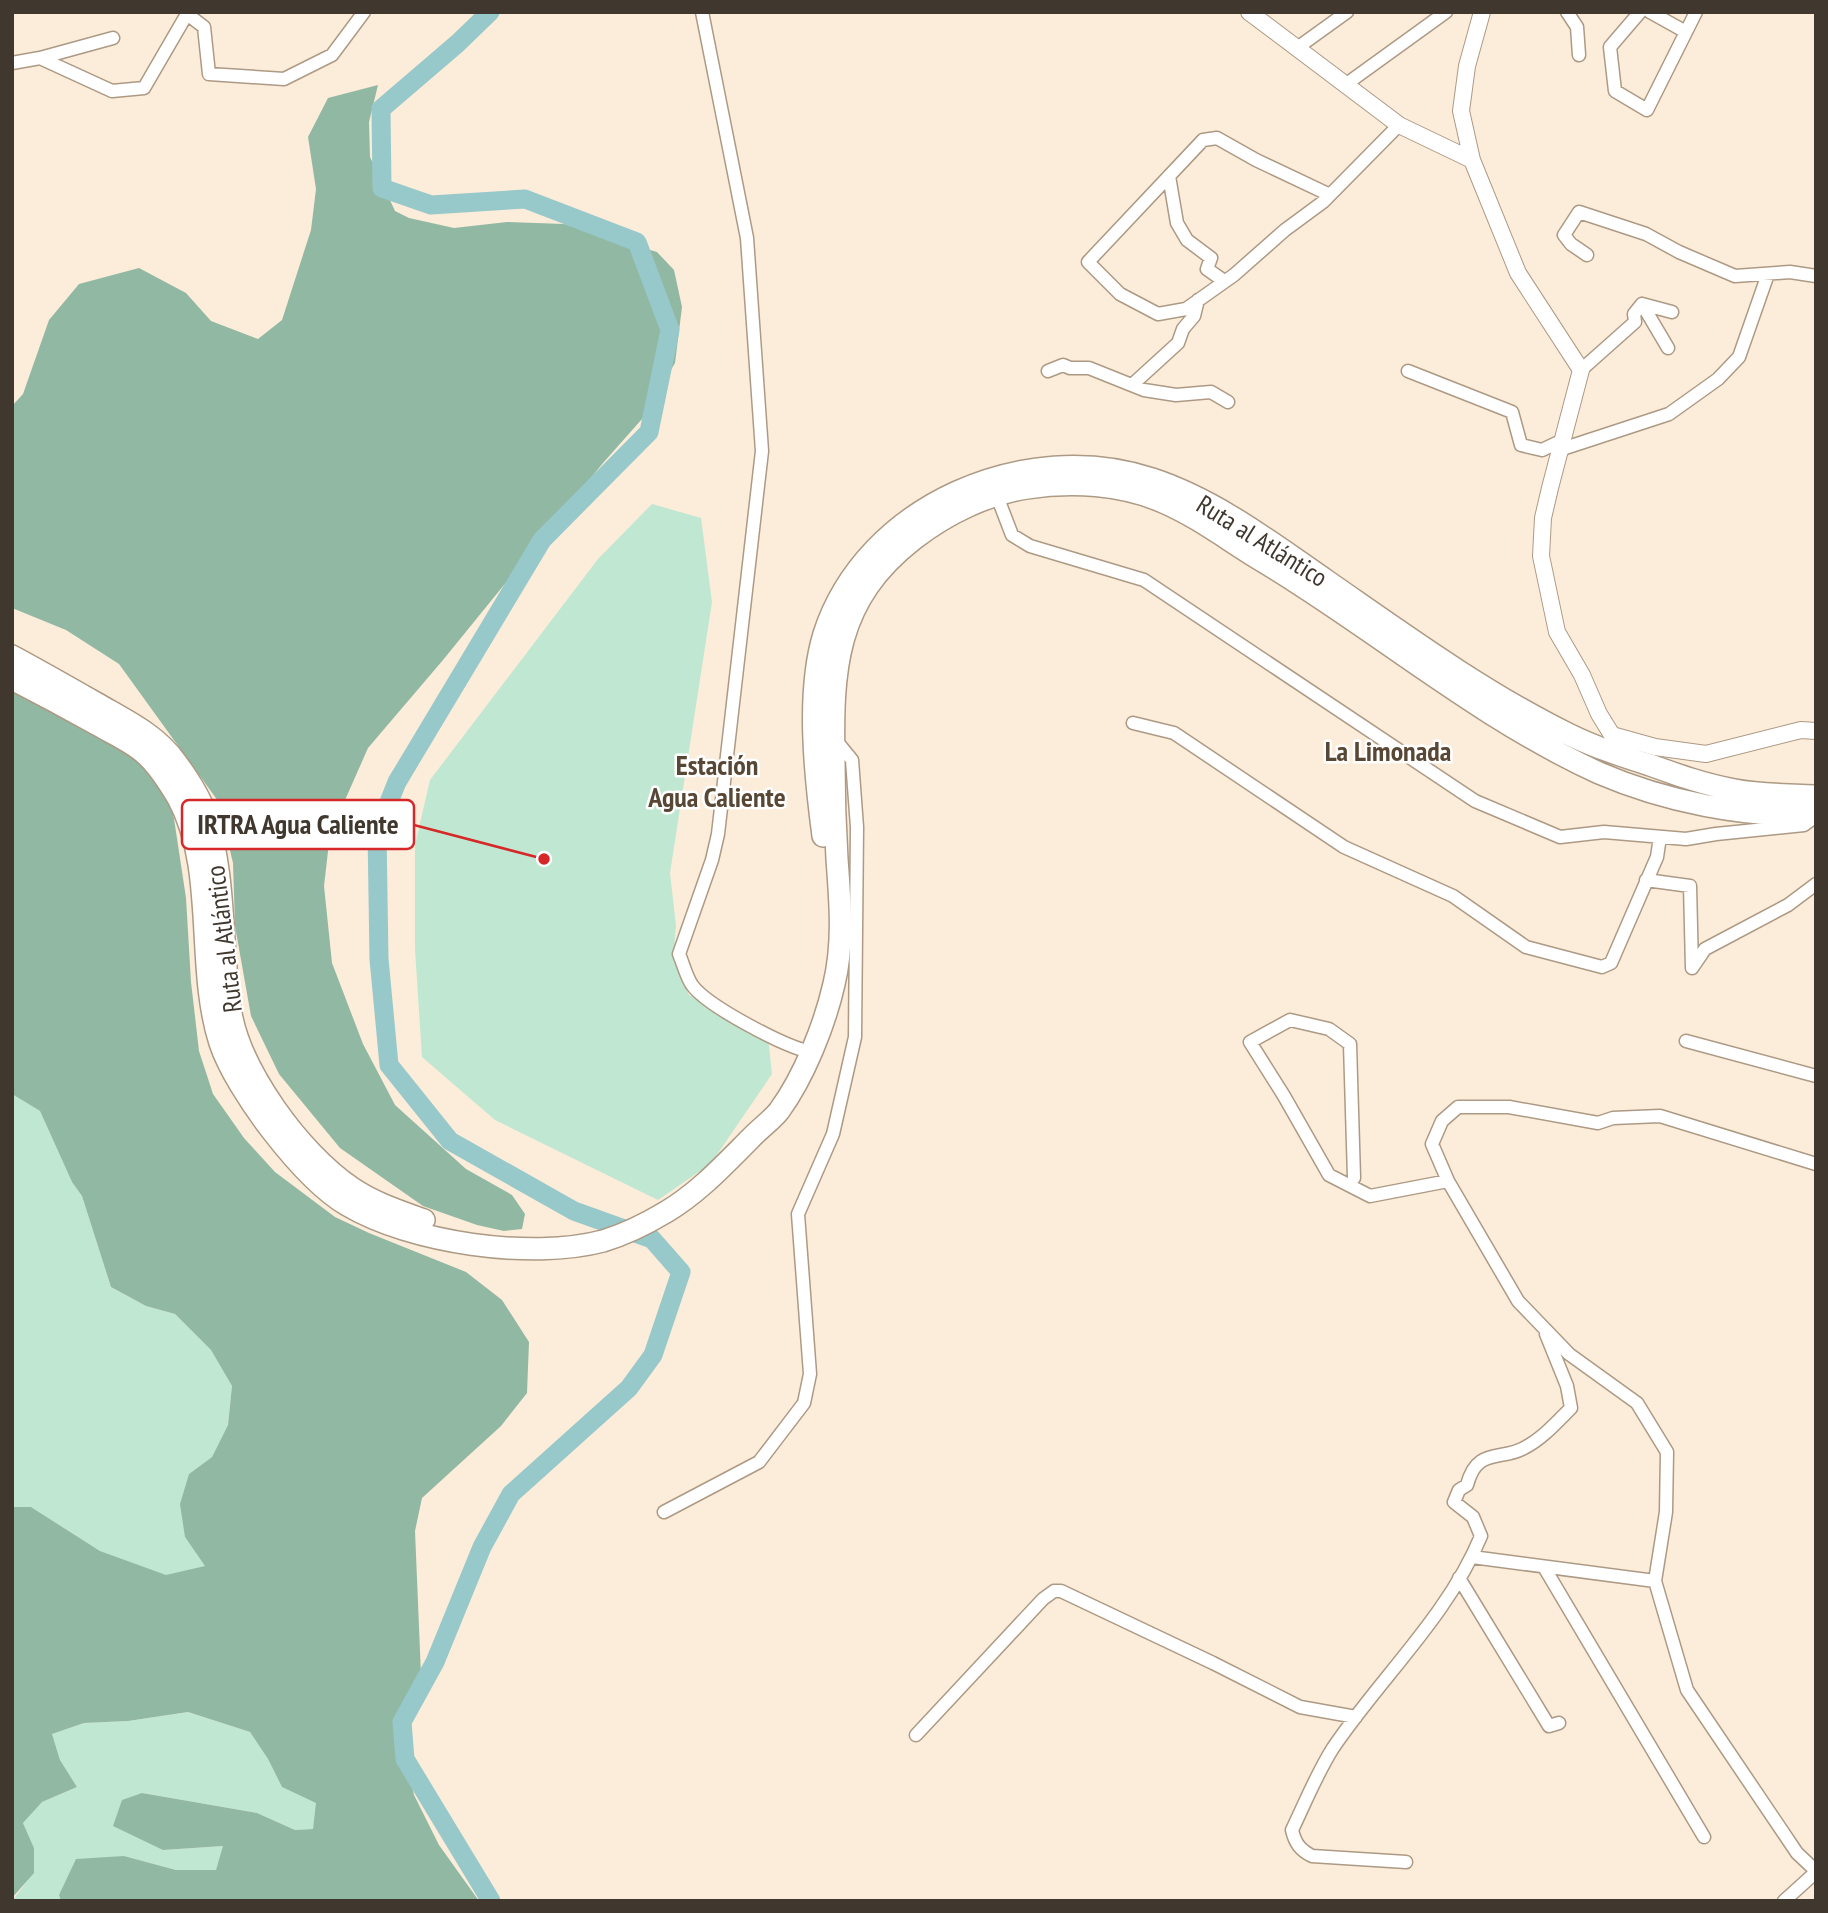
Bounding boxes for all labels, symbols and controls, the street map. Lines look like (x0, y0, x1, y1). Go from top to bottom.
street label: Ruta al Atlántico (1191, 487, 1334, 594)
district label: La Limonada (1325, 732, 1451, 769)
district label: Estación Agua Caliente (647, 746, 786, 815)
callout: IRTRA Agua Caliente (182, 800, 414, 849)
text: IRTRA Agua Caliente (197, 805, 399, 842)
street label: Ruta al Atlántico (198, 864, 249, 1014)

